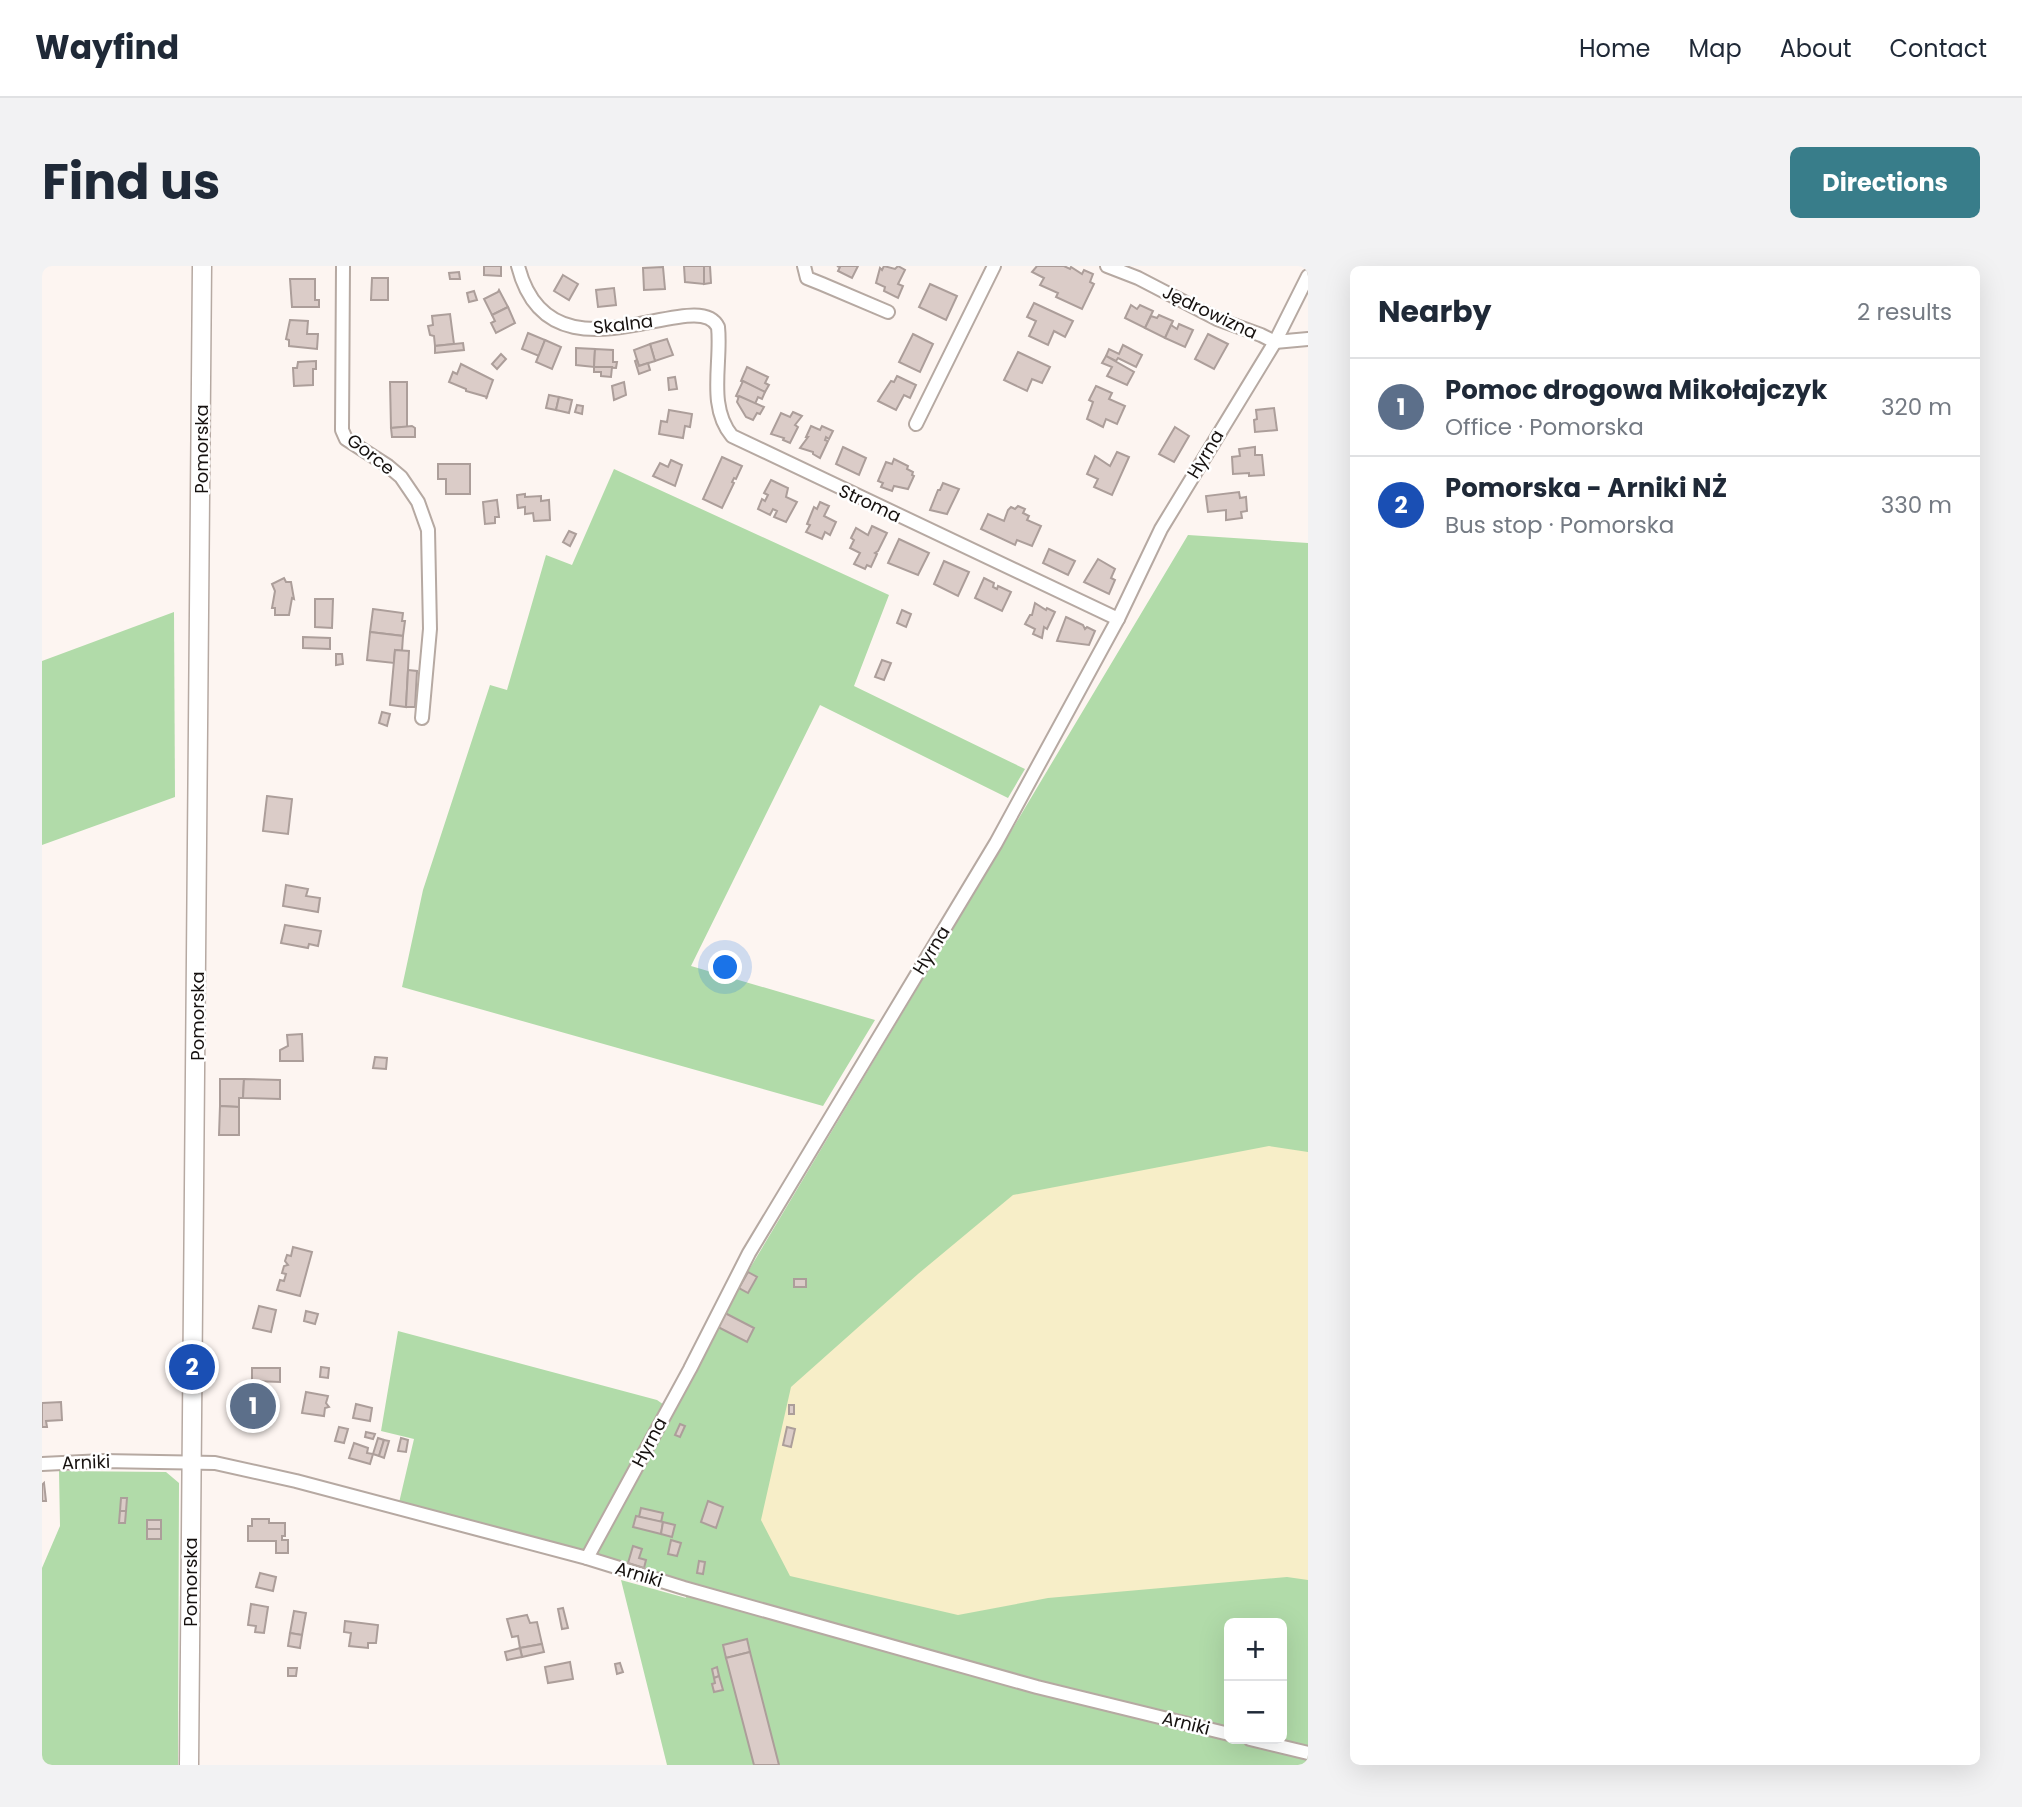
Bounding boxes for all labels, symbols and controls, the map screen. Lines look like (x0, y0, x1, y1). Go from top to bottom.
text: Wayfind (35, 24, 179, 71)
text: Home (1579, 32, 1651, 65)
text: Map (1689, 32, 1742, 65)
text: About (1780, 32, 1851, 65)
text: Contact (1889, 32, 1987, 65)
button: Directions (1790, 147, 1980, 218)
text: Find us (42, 148, 220, 216)
street label: Jędrowizna (1158, 279, 1262, 345)
text: Nearby (1378, 290, 1492, 333)
text: 2 results (1857, 296, 1952, 328)
street label: Skalna (592, 308, 654, 340)
text: Pomoc drogowa Mikołajczyk (1445, 372, 1827, 408)
text: 1 (1397, 391, 1405, 423)
text: 320 m (1881, 391, 1952, 423)
street label: Pomorska (189, 404, 214, 494)
text: Office · Pomorska (1445, 411, 1644, 443)
street label: Hyrna (1181, 425, 1229, 483)
street label: Gorce (342, 427, 400, 481)
text: Pomorska - Arniki NŻ (1445, 470, 1727, 506)
street label: Stroma (835, 478, 905, 528)
text: 2 (1394, 489, 1408, 521)
text: 330 m (1881, 489, 1952, 521)
text: Bus stop · Pomorska (1445, 509, 1674, 541)
street label: Hyrna (906, 921, 956, 979)
your location (708, 950, 742, 984)
street label: Pomorska (185, 971, 210, 1061)
pin: 2 (169, 1341, 215, 1393)
pin: 1 (230, 1380, 276, 1432)
street label: Hyrna (626, 1413, 672, 1471)
street label: Arniki (61, 1449, 111, 1475)
street label: Pomorska (178, 1537, 203, 1627)
street label: Arniki (612, 1555, 666, 1593)
map controls (1224, 1618, 1287, 1744)
button: + (1224, 1618, 1287, 1681)
button: − (1224, 1681, 1287, 1744)
street label: Arniki (1159, 1705, 1213, 1741)

